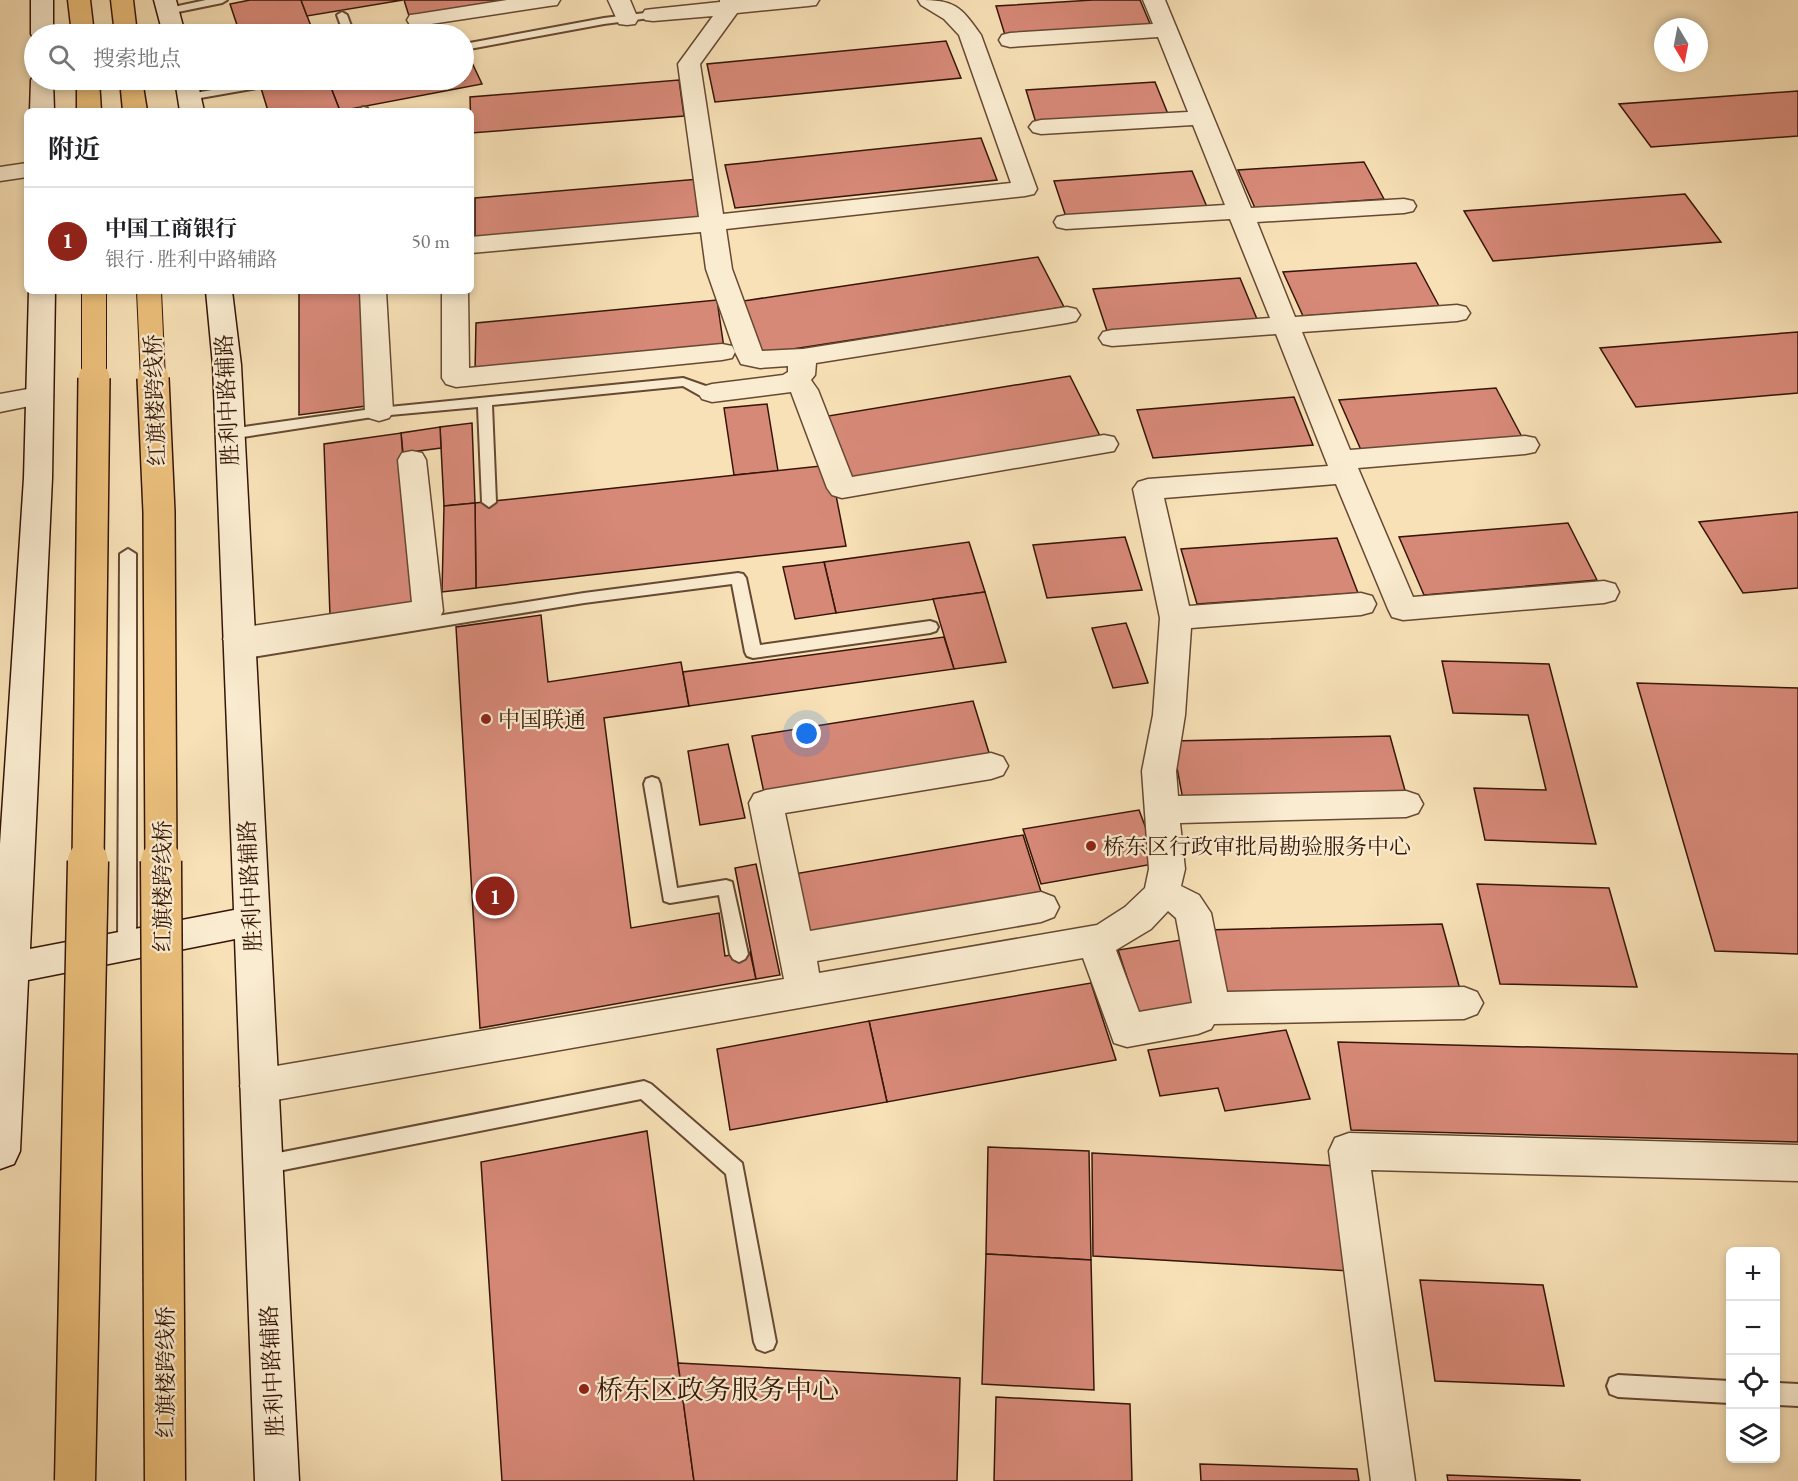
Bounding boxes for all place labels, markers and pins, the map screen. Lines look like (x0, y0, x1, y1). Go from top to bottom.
place label: 中国联通 (498, 705, 586, 734)
marker: 中国联通 (479, 712, 493, 726)
place label: 桥东区行政审批局勘验服务中心 (1103, 832, 1411, 861)
marker: 桥东区行政审批局勘验服务中心 (1084, 839, 1098, 853)
pin: 1 (476, 874, 514, 918)
place label: 桥东区政务服务中心 (596, 1372, 839, 1407)
marker: 桥东区政务服务中心 (577, 1382, 591, 1396)

